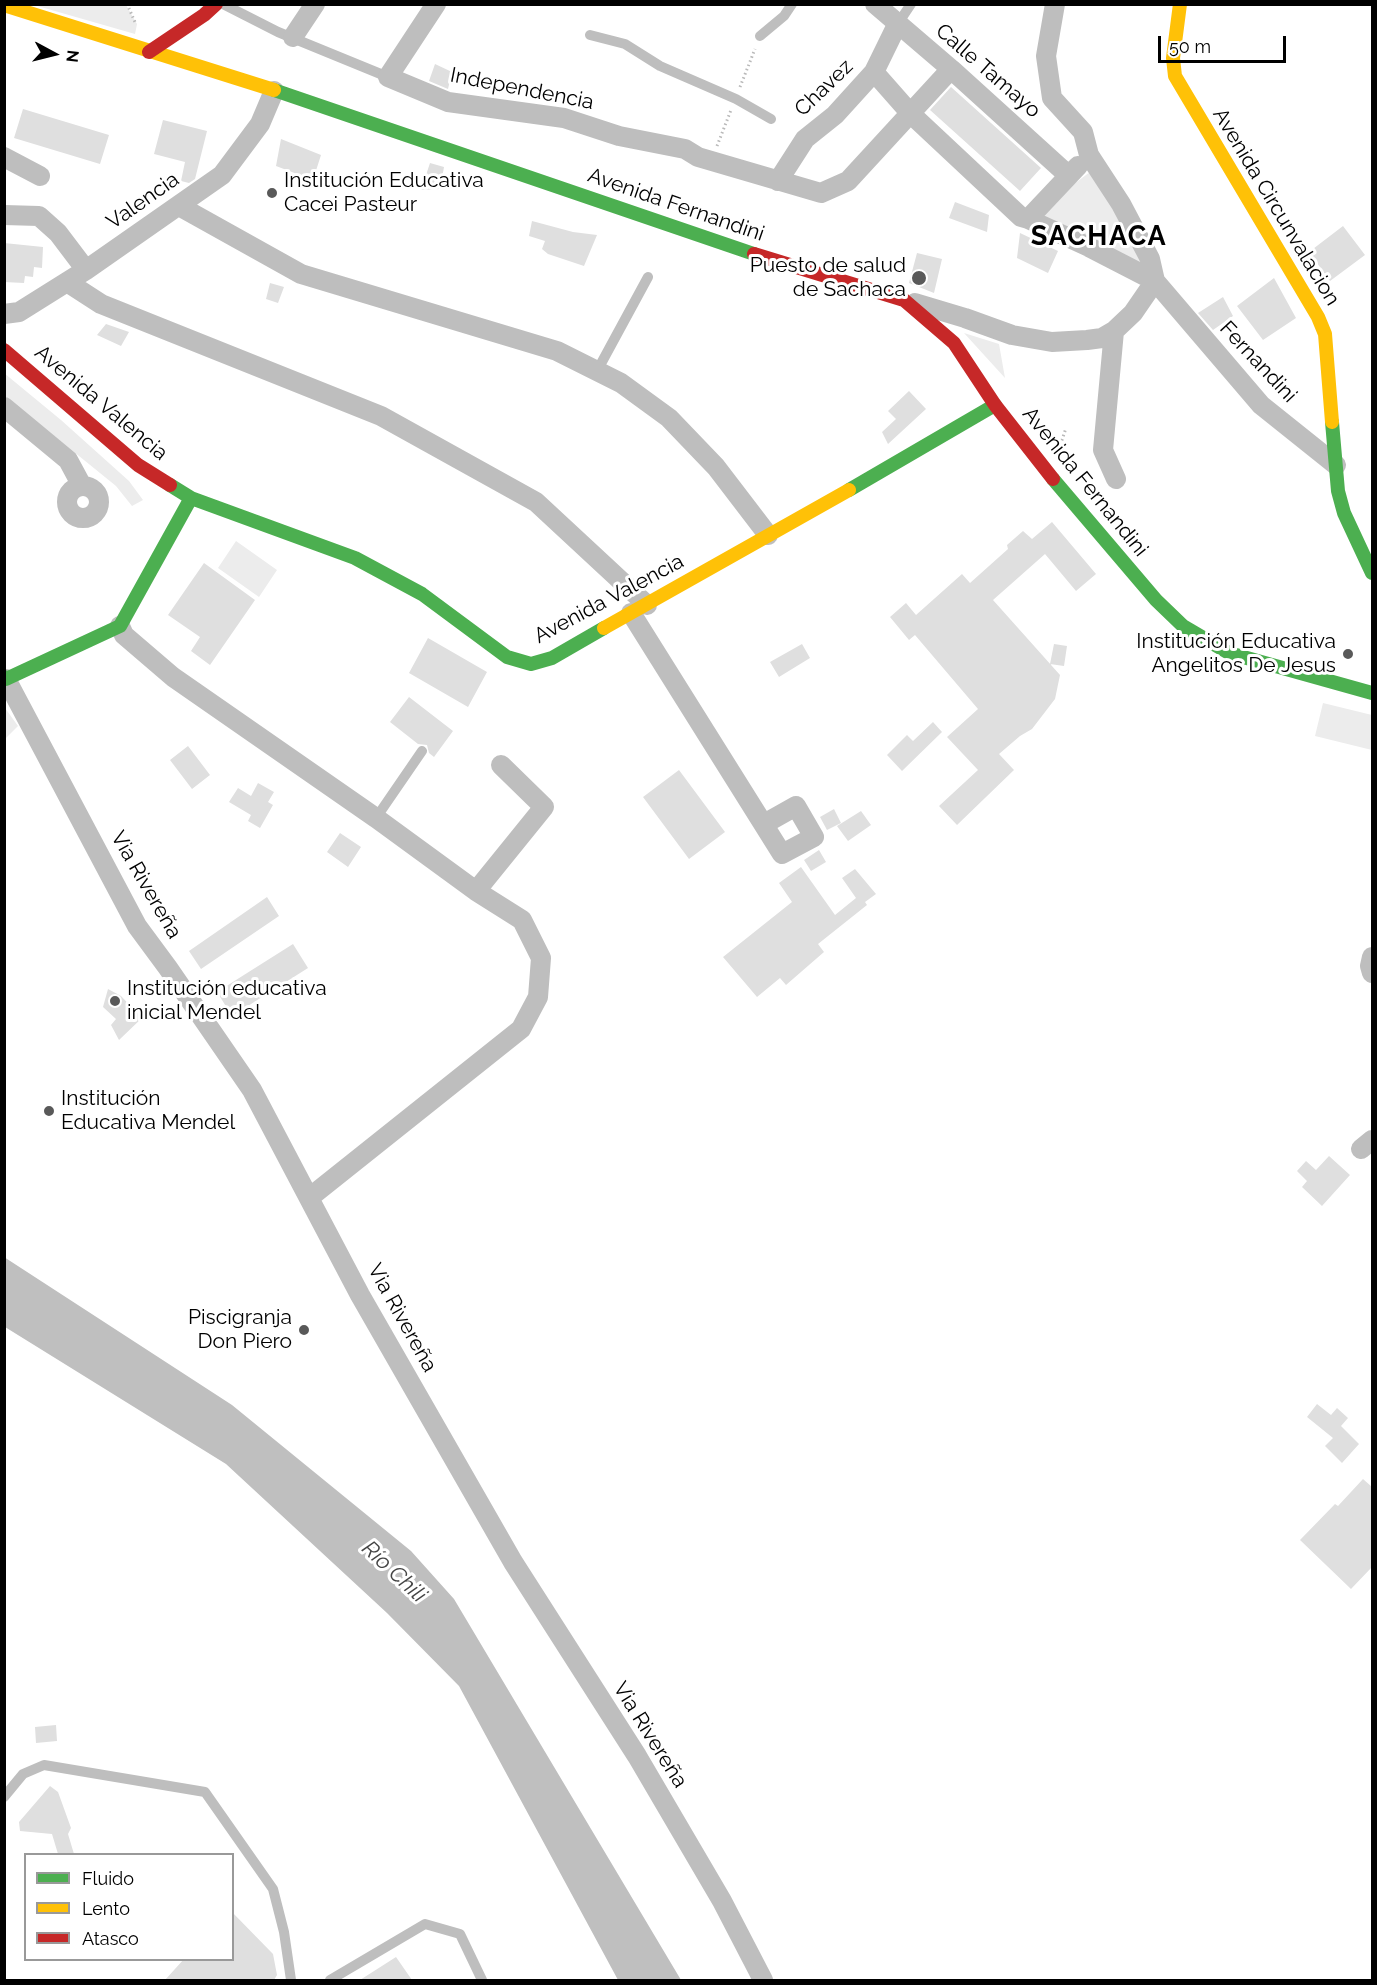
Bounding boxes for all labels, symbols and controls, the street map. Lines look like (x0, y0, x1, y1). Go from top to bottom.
street label: Calle Tamayo (930, 19, 1046, 123)
north arrow (24, 24, 84, 84)
scale bar (1161, 24, 1288, 62)
text: 50 m (1169, 36, 1211, 57)
text: N (62, 49, 83, 63)
street label: Chavez (790, 54, 858, 122)
street label: Independencia (448, 63, 596, 115)
street label: Avenida Circunvalacion (1207, 104, 1345, 310)
street label: Avenida Fernandini (584, 163, 768, 247)
street label: Valencia (102, 167, 184, 235)
place label: Institución Educativa Cacei Pasteur (284, 168, 484, 218)
marker: Institución Educativa Cacei Pasteur (265, 186, 279, 200)
district label: SACHACA (1031, 221, 1167, 253)
place label: Puesto de salud de Sachaca (750, 253, 906, 303)
marker: Puesto de salud de Sachaca (910, 269, 928, 287)
street label: Fernandini (1214, 316, 1302, 408)
street label: Avenida Valencia (29, 340, 173, 466)
street label: Avenida Fernandini (1017, 402, 1153, 562)
street label: Avenida Valencia (530, 549, 688, 649)
place label: Institución Educativa Angelitos De Jesus (1136, 629, 1336, 679)
marker: Institución Educativa Angelitos De Jesus (1341, 647, 1355, 661)
street label: Via Rivereña (105, 827, 187, 943)
place label: Institución educativa inicial Mendel (127, 976, 327, 1026)
marker: Institución educativa inicial Mendel (108, 994, 122, 1008)
place label: Institución Educativa Mendel (61, 1086, 235, 1136)
marker: Institución Educativa Mendel (42, 1104, 56, 1118)
street label: Via Rivereña (362, 1259, 442, 1377)
place label: Piscigranja Don Piero (188, 1305, 292, 1355)
marker: Piscigranja Don Piero (297, 1323, 311, 1337)
water label: Río Chili (356, 1536, 432, 1608)
street label: Via Rivereña (608, 1677, 692, 1793)
legend (24, 1853, 234, 1961)
text: Fluido (82, 1868, 134, 1889)
text: Lento (82, 1898, 130, 1919)
text: Atasco (82, 1928, 139, 1949)

